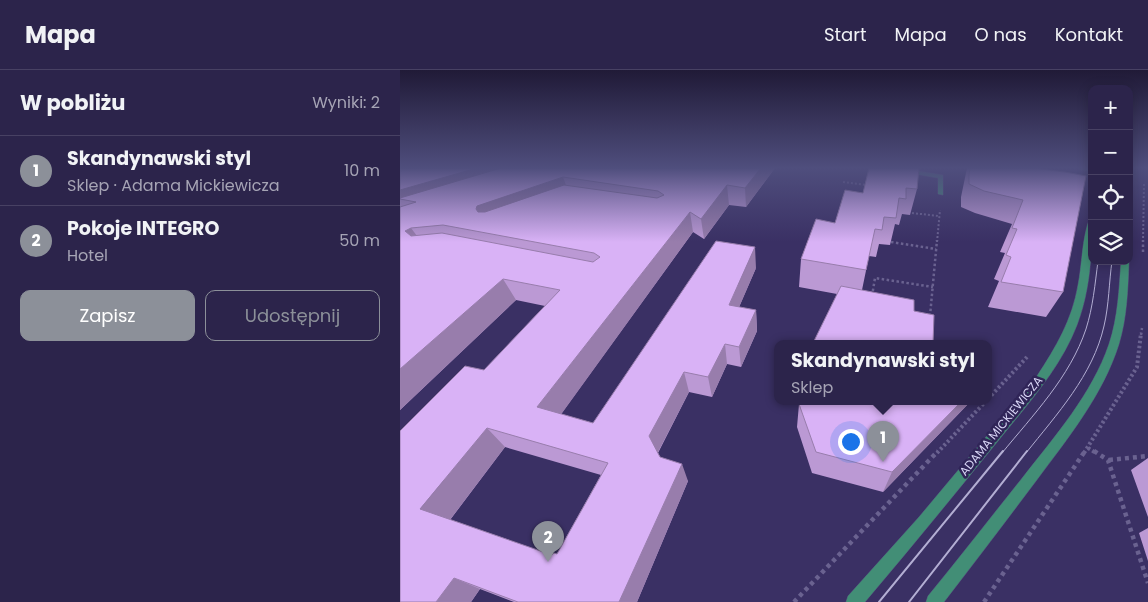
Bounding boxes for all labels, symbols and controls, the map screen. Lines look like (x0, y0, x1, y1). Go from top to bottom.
text: Mapa (25, 18, 96, 51)
text: Start (824, 22, 867, 47)
text: Mapa (895, 22, 947, 47)
text: O nas (975, 22, 1027, 47)
text: Kontakt (1055, 22, 1123, 47)
map controls (1088, 85, 1133, 265)
button: + (1088, 85, 1133, 130)
text: W pobliżu (20, 88, 125, 117)
text: Wyniki: 2 (312, 91, 380, 114)
button: − (1088, 130, 1133, 175)
text: Skandynawski styl (67, 145, 251, 172)
text: 1 (33, 159, 39, 182)
text: 10 m (344, 159, 380, 182)
text: Sklep · Adama Mickiewicza (67, 174, 280, 197)
button: locate (1088, 175, 1133, 220)
text: Pokoje INTEGRO (67, 215, 219, 242)
button: layers (1088, 220, 1133, 265)
text: 2 (31, 229, 41, 252)
text: 50 m (339, 229, 380, 252)
text: Hotel (67, 244, 108, 267)
button: Zapisz (20, 290, 195, 341)
button: Udostępnij (205, 290, 380, 341)
popup (774, 340, 992, 405)
text: Skandynawski styl (791, 347, 975, 374)
street label: ADAMA MICKIEWICZA (955, 372, 1046, 479)
text: Sklep (791, 376, 833, 399)
pin: 1 (867, 421, 899, 462)
your location (838, 429, 864, 455)
pin: 2 (532, 521, 564, 562)

